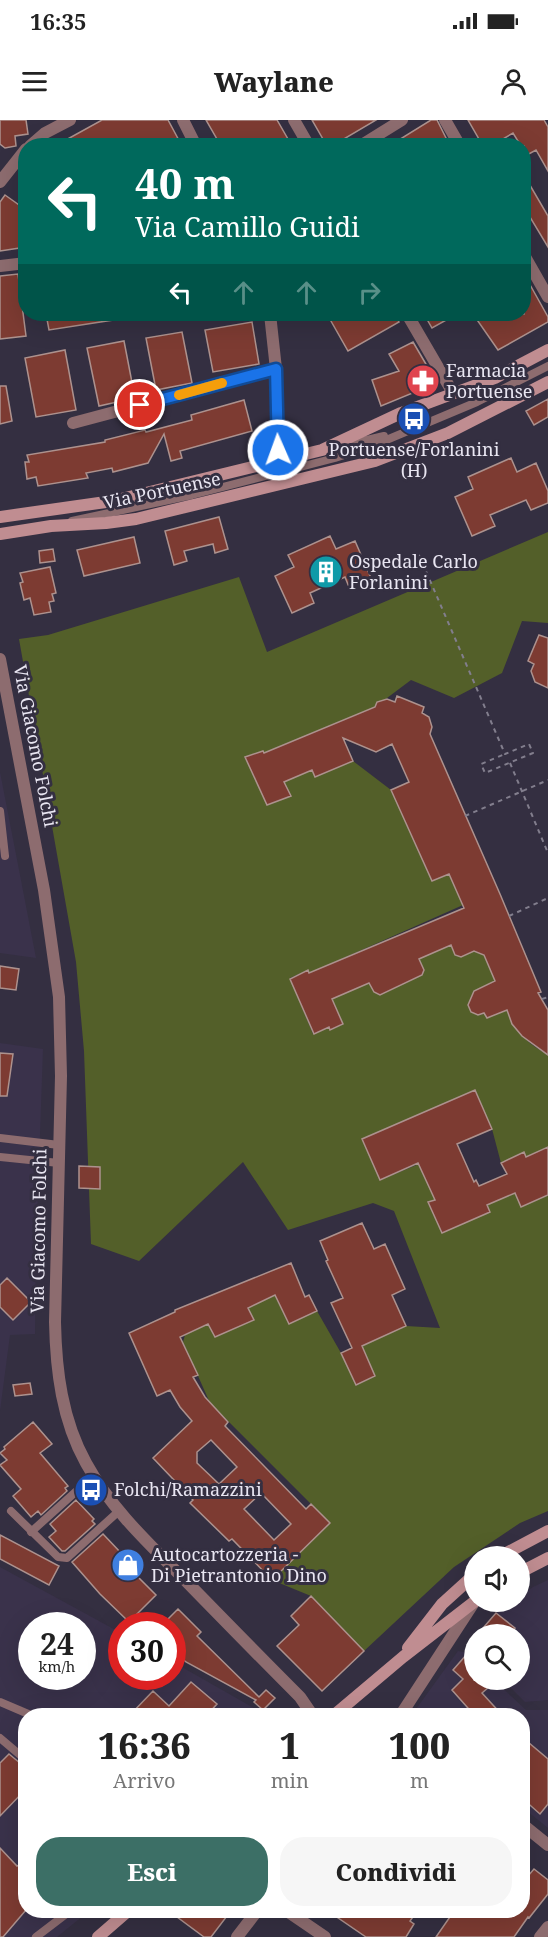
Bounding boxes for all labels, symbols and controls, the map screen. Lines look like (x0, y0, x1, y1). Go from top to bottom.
text: 16:35 (30, 6, 86, 36)
text: Waylane (214, 63, 334, 100)
icon: menu (18, 65, 51, 98)
icon: person (497, 65, 530, 98)
text: 40 m (135, 154, 235, 211)
icon: left (36, 162, 114, 240)
text: Via Camillo Guidi (135, 208, 360, 245)
icon: left (164, 276, 197, 309)
icon: ahead (227, 276, 260, 309)
icon: ahead (290, 276, 323, 309)
icon: right (353, 276, 386, 309)
place label: Farmacia Portuense (446, 358, 533, 403)
pharmacy icon: Farmacia Portuense (405, 363, 441, 399)
pin (114, 379, 165, 430)
icon: arrive (123, 388, 156, 421)
bus stop icon: Portuense/Forlanini (H) (396, 401, 432, 437)
position arrow (246, 418, 310, 482)
place label: Portuense/Forlanini (H) (329, 437, 500, 482)
street label: Via Portuense (101, 466, 223, 514)
place label: Ospedale Carlo Forlanini (349, 549, 478, 594)
building icon: Ospedale Carlo Forlanini (308, 554, 344, 590)
street label: Via Giacomo Folchi (8, 663, 64, 829)
street label: Via Giacomo Folchi (25, 1148, 51, 1314)
bus stop icon: Folchi/Ramazzini (73, 1472, 109, 1508)
place label: Folchi/Ramazzini (114, 1477, 262, 1501)
place label: Autocartozzeria - Di Pietrantonio Dino (151, 1542, 327, 1587)
map controls (464, 1546, 530, 1690)
button: sound (464, 1546, 530, 1612)
shop icon: Autocartozzeria - Di Pietrantonio Dino (110, 1547, 146, 1583)
speed limit sign: 30 (108, 1612, 186, 1690)
text: 24 (40, 1623, 74, 1664)
button: search (464, 1624, 530, 1690)
text: km/h (39, 1656, 75, 1676)
text: 16:36 (98, 1721, 191, 1770)
text: 1 (280, 1721, 300, 1770)
text: 100 (389, 1721, 450, 1770)
text: Arrivo (113, 1767, 176, 1794)
text: min (271, 1767, 309, 1794)
text: m (410, 1767, 429, 1794)
button: Esci (36, 1837, 268, 1906)
button: Condividi (280, 1837, 512, 1906)

